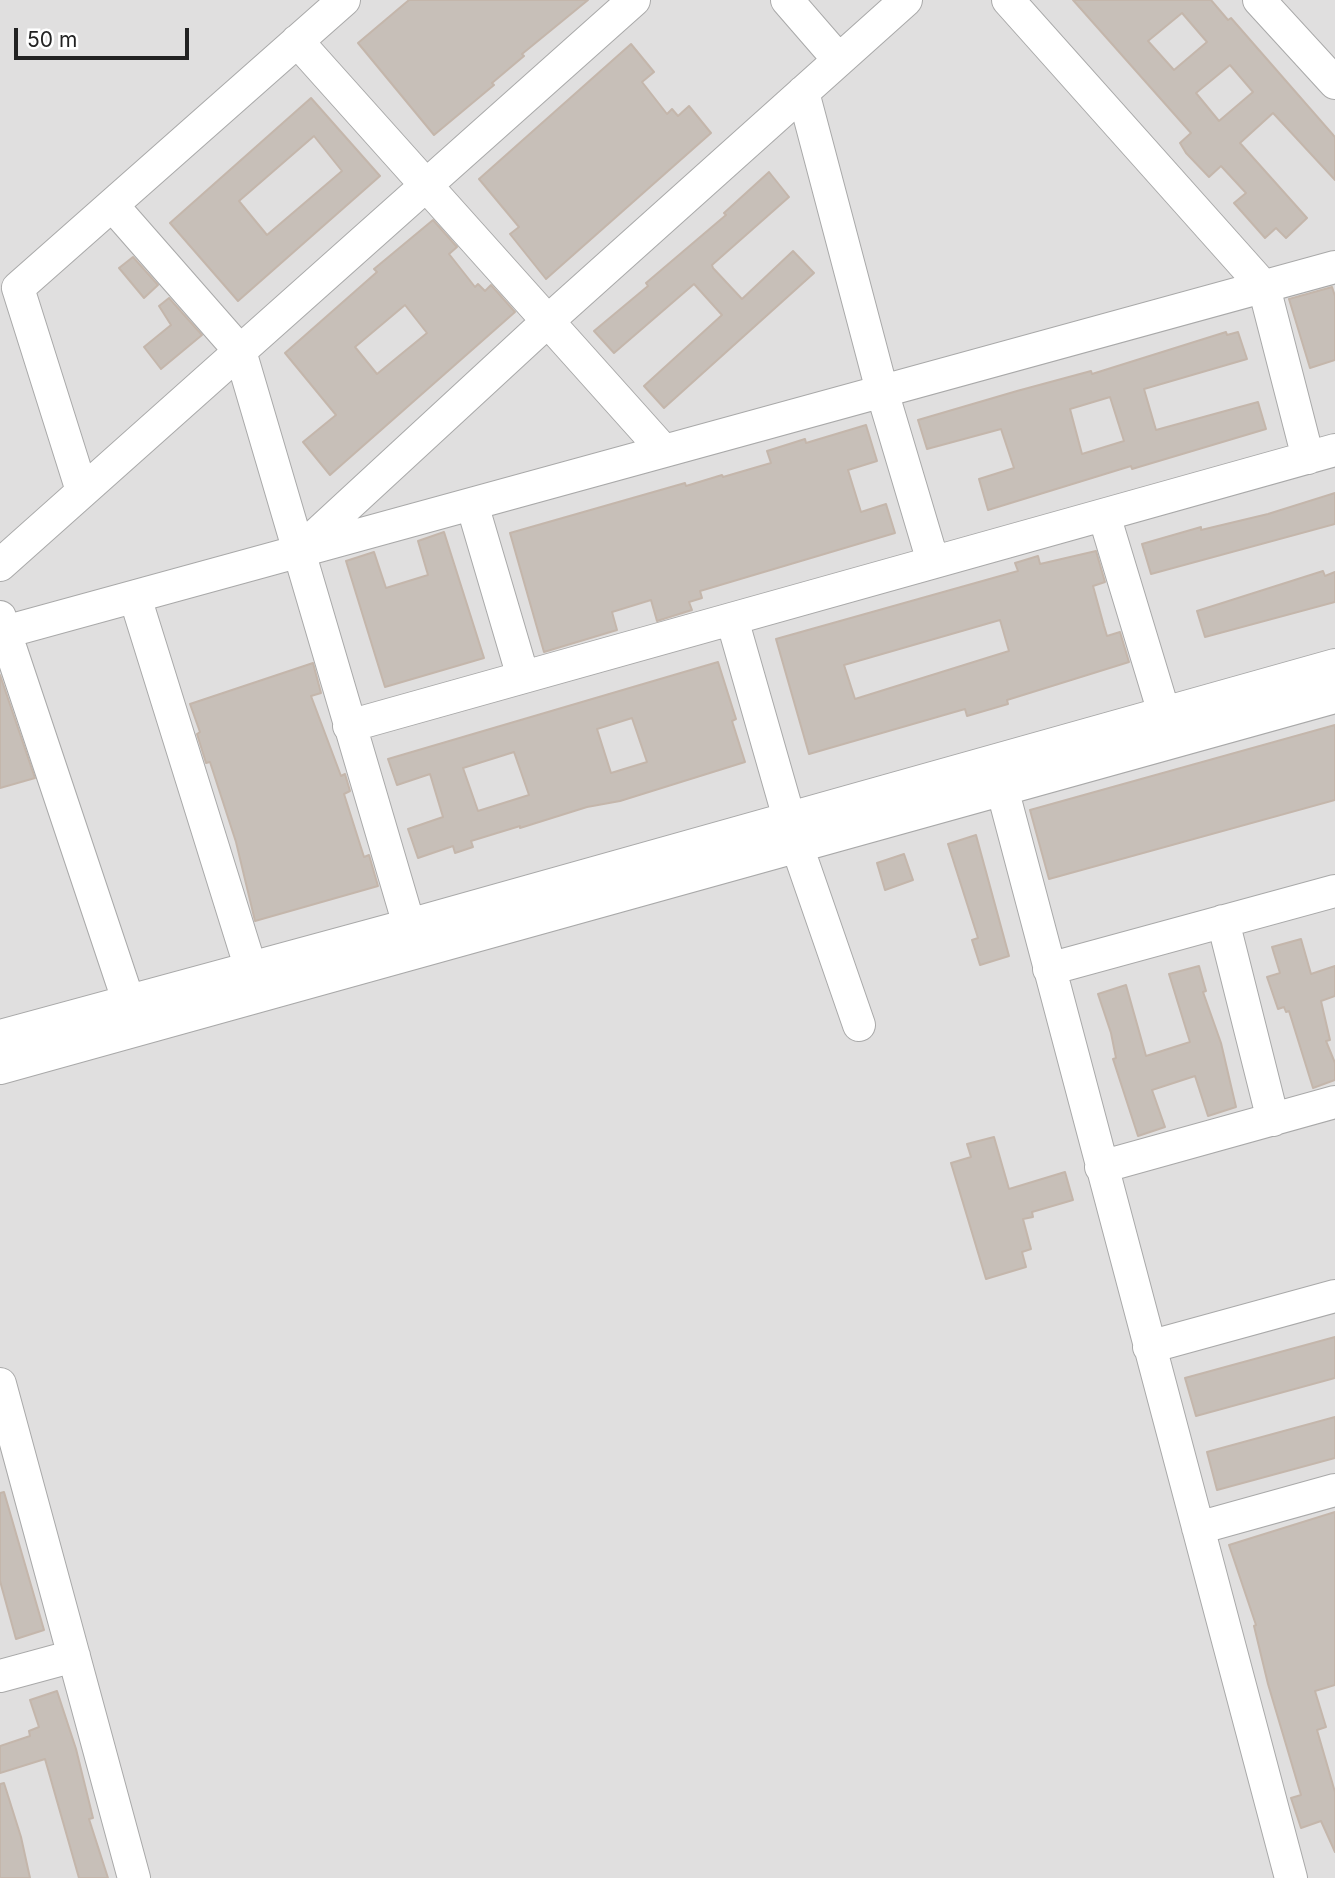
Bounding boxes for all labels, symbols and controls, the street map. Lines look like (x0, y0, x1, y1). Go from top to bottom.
scale bar (18, 14, 192, 58)
text: 50 m (27, 27, 77, 52)

